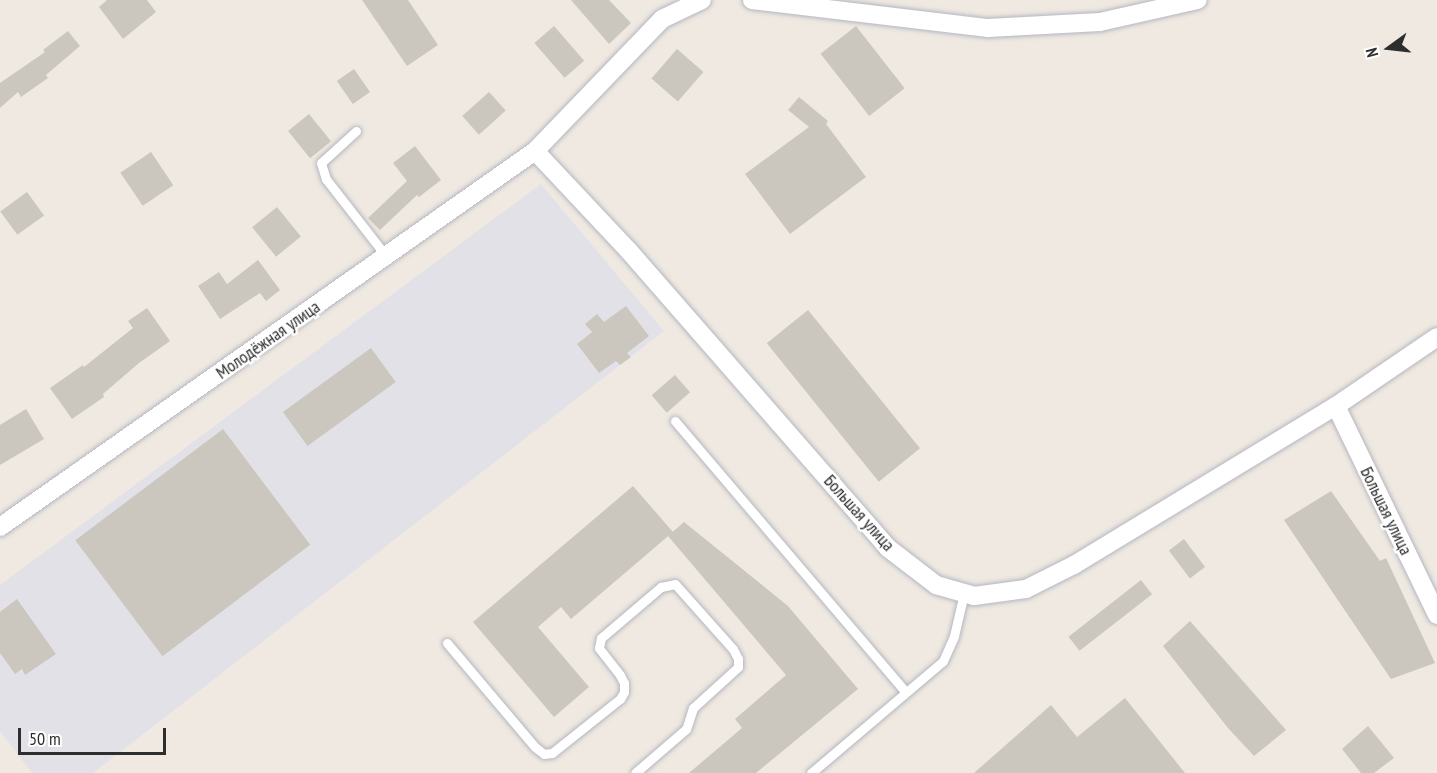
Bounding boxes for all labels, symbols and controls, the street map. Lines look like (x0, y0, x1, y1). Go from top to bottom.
north arrow (1359, 18, 1419, 78)
text: N (1361, 46, 1382, 59)
street label: Молодёжная улица (212, 296, 324, 384)
street label: Большая улица (1355, 463, 1417, 559)
street label: Большая улица (819, 470, 899, 556)
scale bar (21, 716, 170, 754)
text: 50 m (29, 727, 61, 750)

